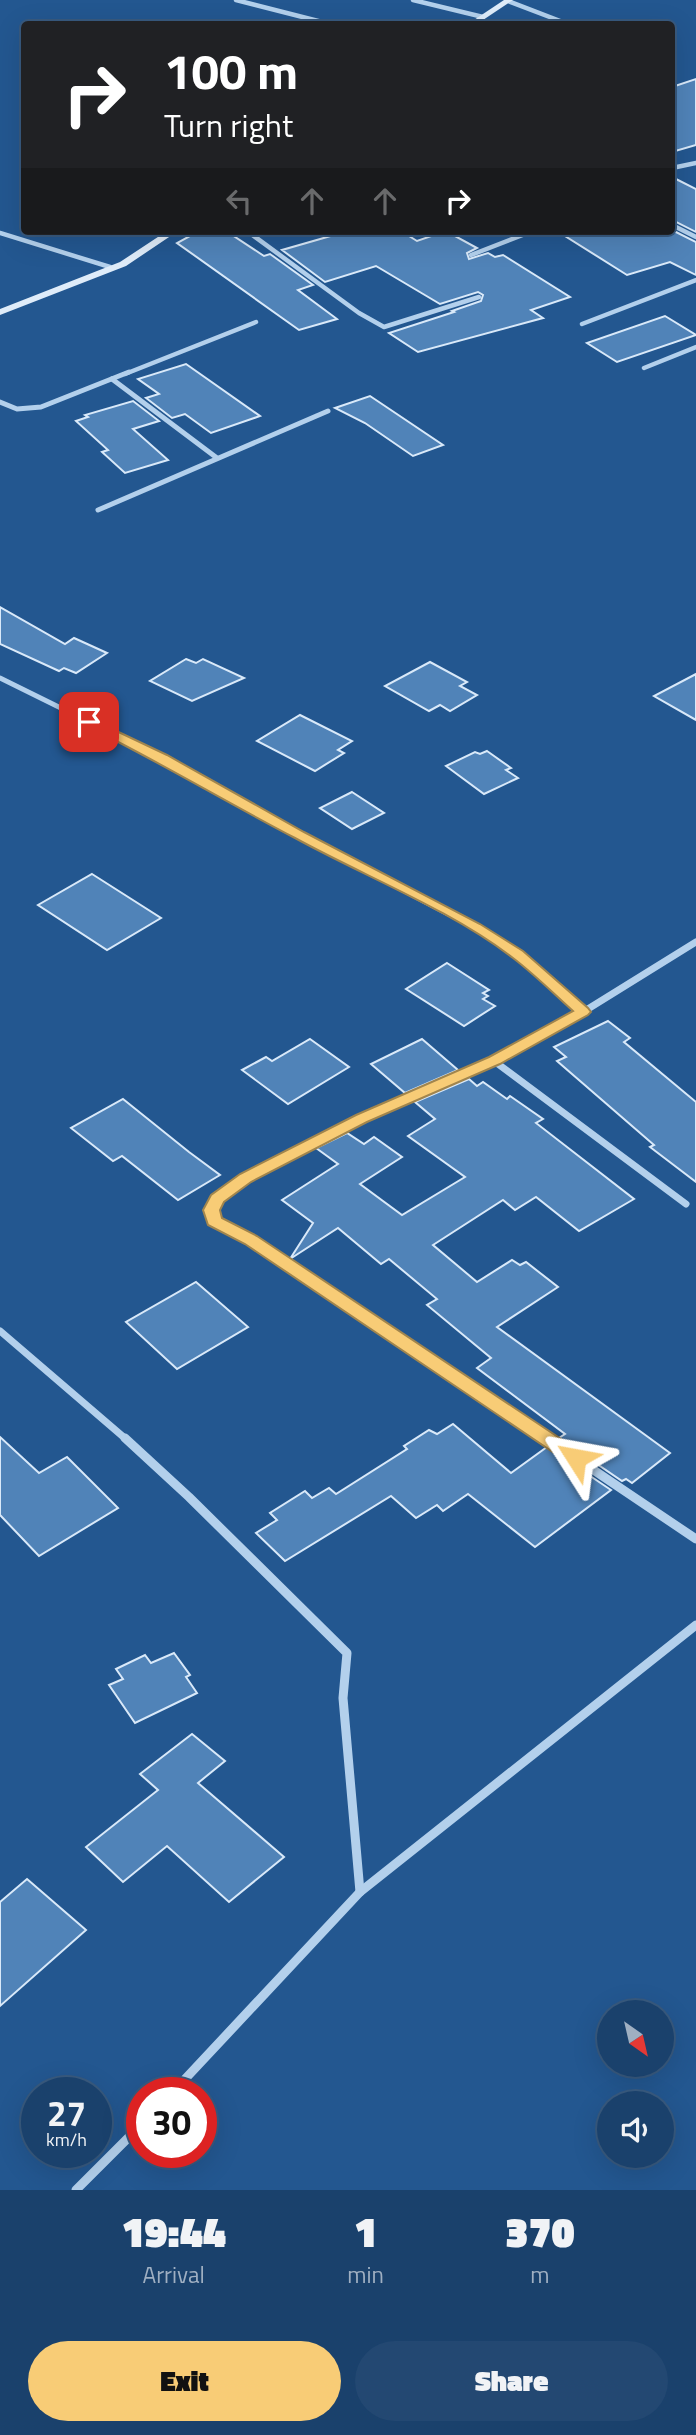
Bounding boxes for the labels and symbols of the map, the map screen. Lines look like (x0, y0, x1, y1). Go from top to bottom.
pin (59, 692, 119, 752)
position arrow (539, 1421, 613, 1495)
north arrow (597, 2000, 674, 2077)
speed limit sign: 30 (126, 2077, 217, 2168)

